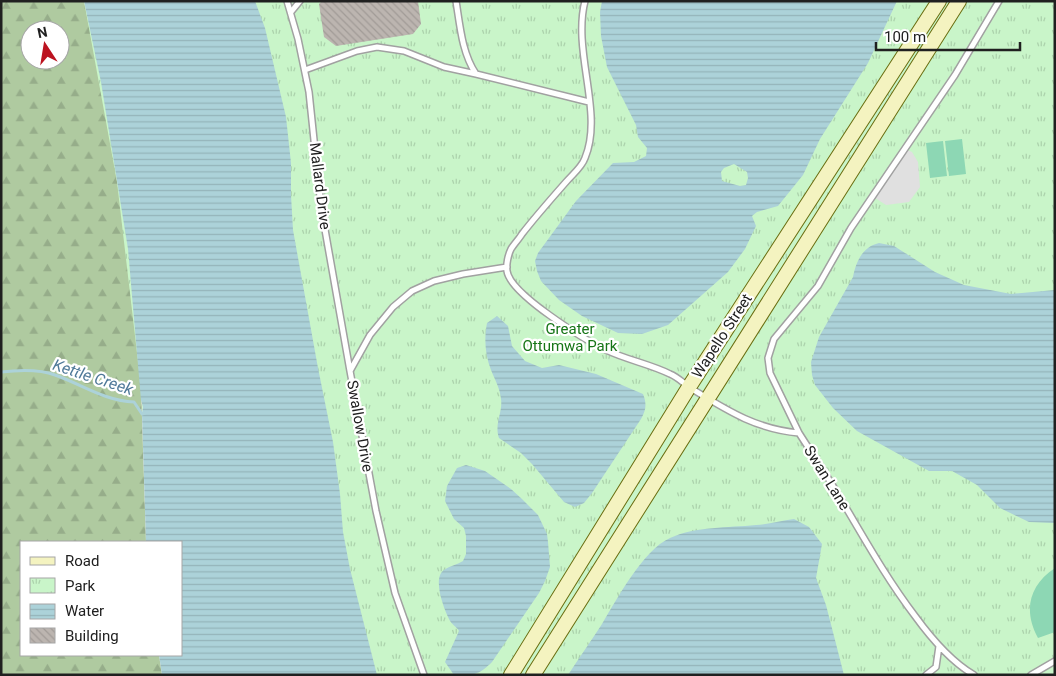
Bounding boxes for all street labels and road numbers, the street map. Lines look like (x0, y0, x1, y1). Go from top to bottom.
street label: Mallard Drive (306, 141, 334, 231)
street label: Wapello Street (688, 290, 756, 381)
street label: Swallow Drive (343, 379, 377, 473)
street label: Swan Lane (800, 442, 854, 514)

